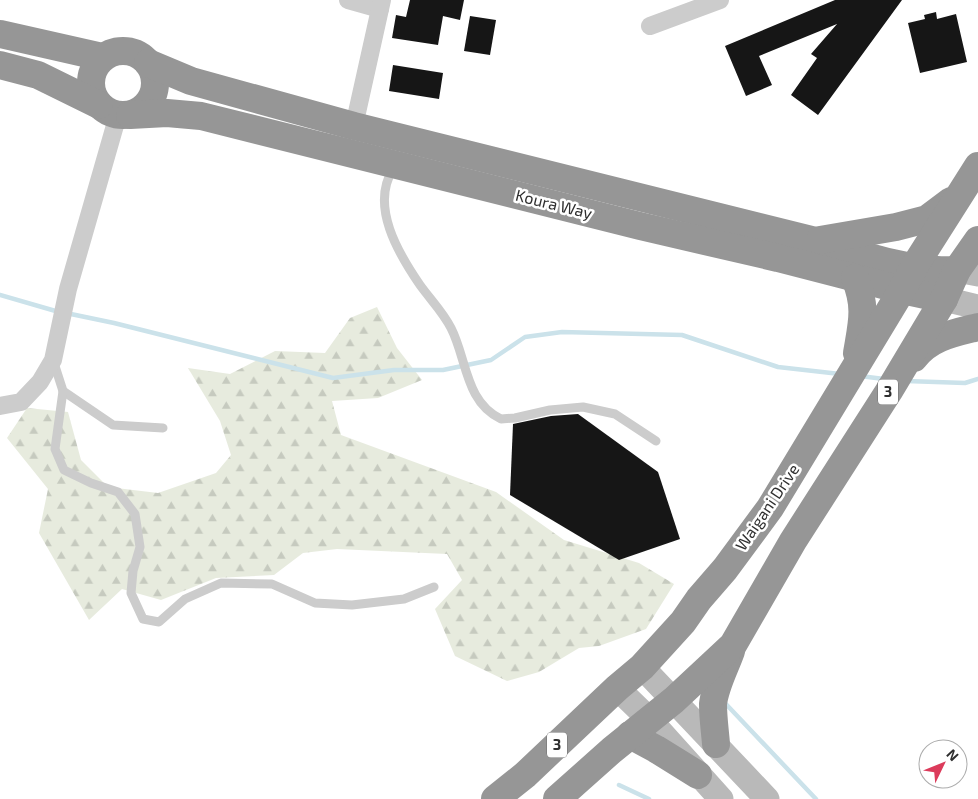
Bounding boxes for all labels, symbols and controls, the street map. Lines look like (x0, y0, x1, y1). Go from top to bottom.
street label: Koura Way (514, 185, 595, 222)
road number: 3 (878, 380, 898, 404)
street label: Waigani Drive (731, 460, 802, 554)
road number: 3 (547, 732, 567, 758)
north arrow (918, 739, 968, 789)
text: N (943, 745, 963, 764)

